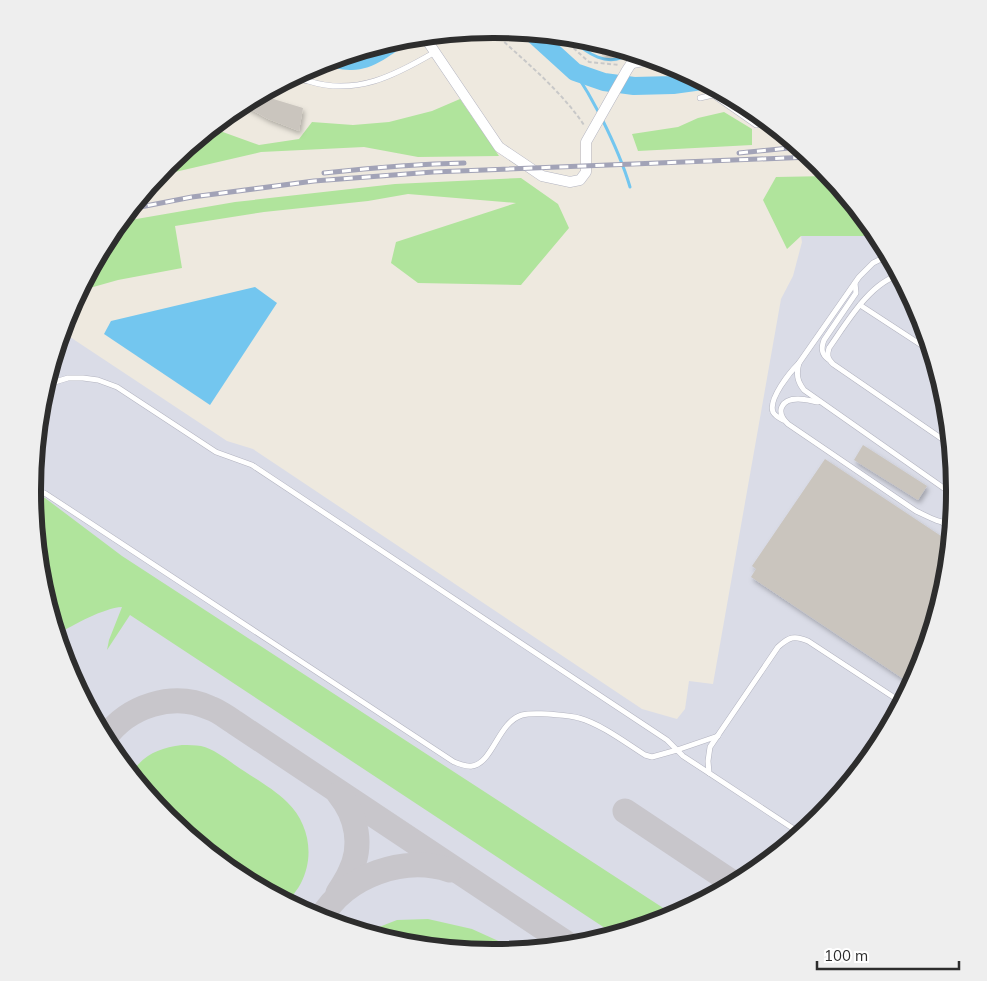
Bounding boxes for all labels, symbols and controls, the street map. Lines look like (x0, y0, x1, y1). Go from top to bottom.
scale bar (817, 938, 960, 970)
text: 100 m (824, 946, 868, 965)

